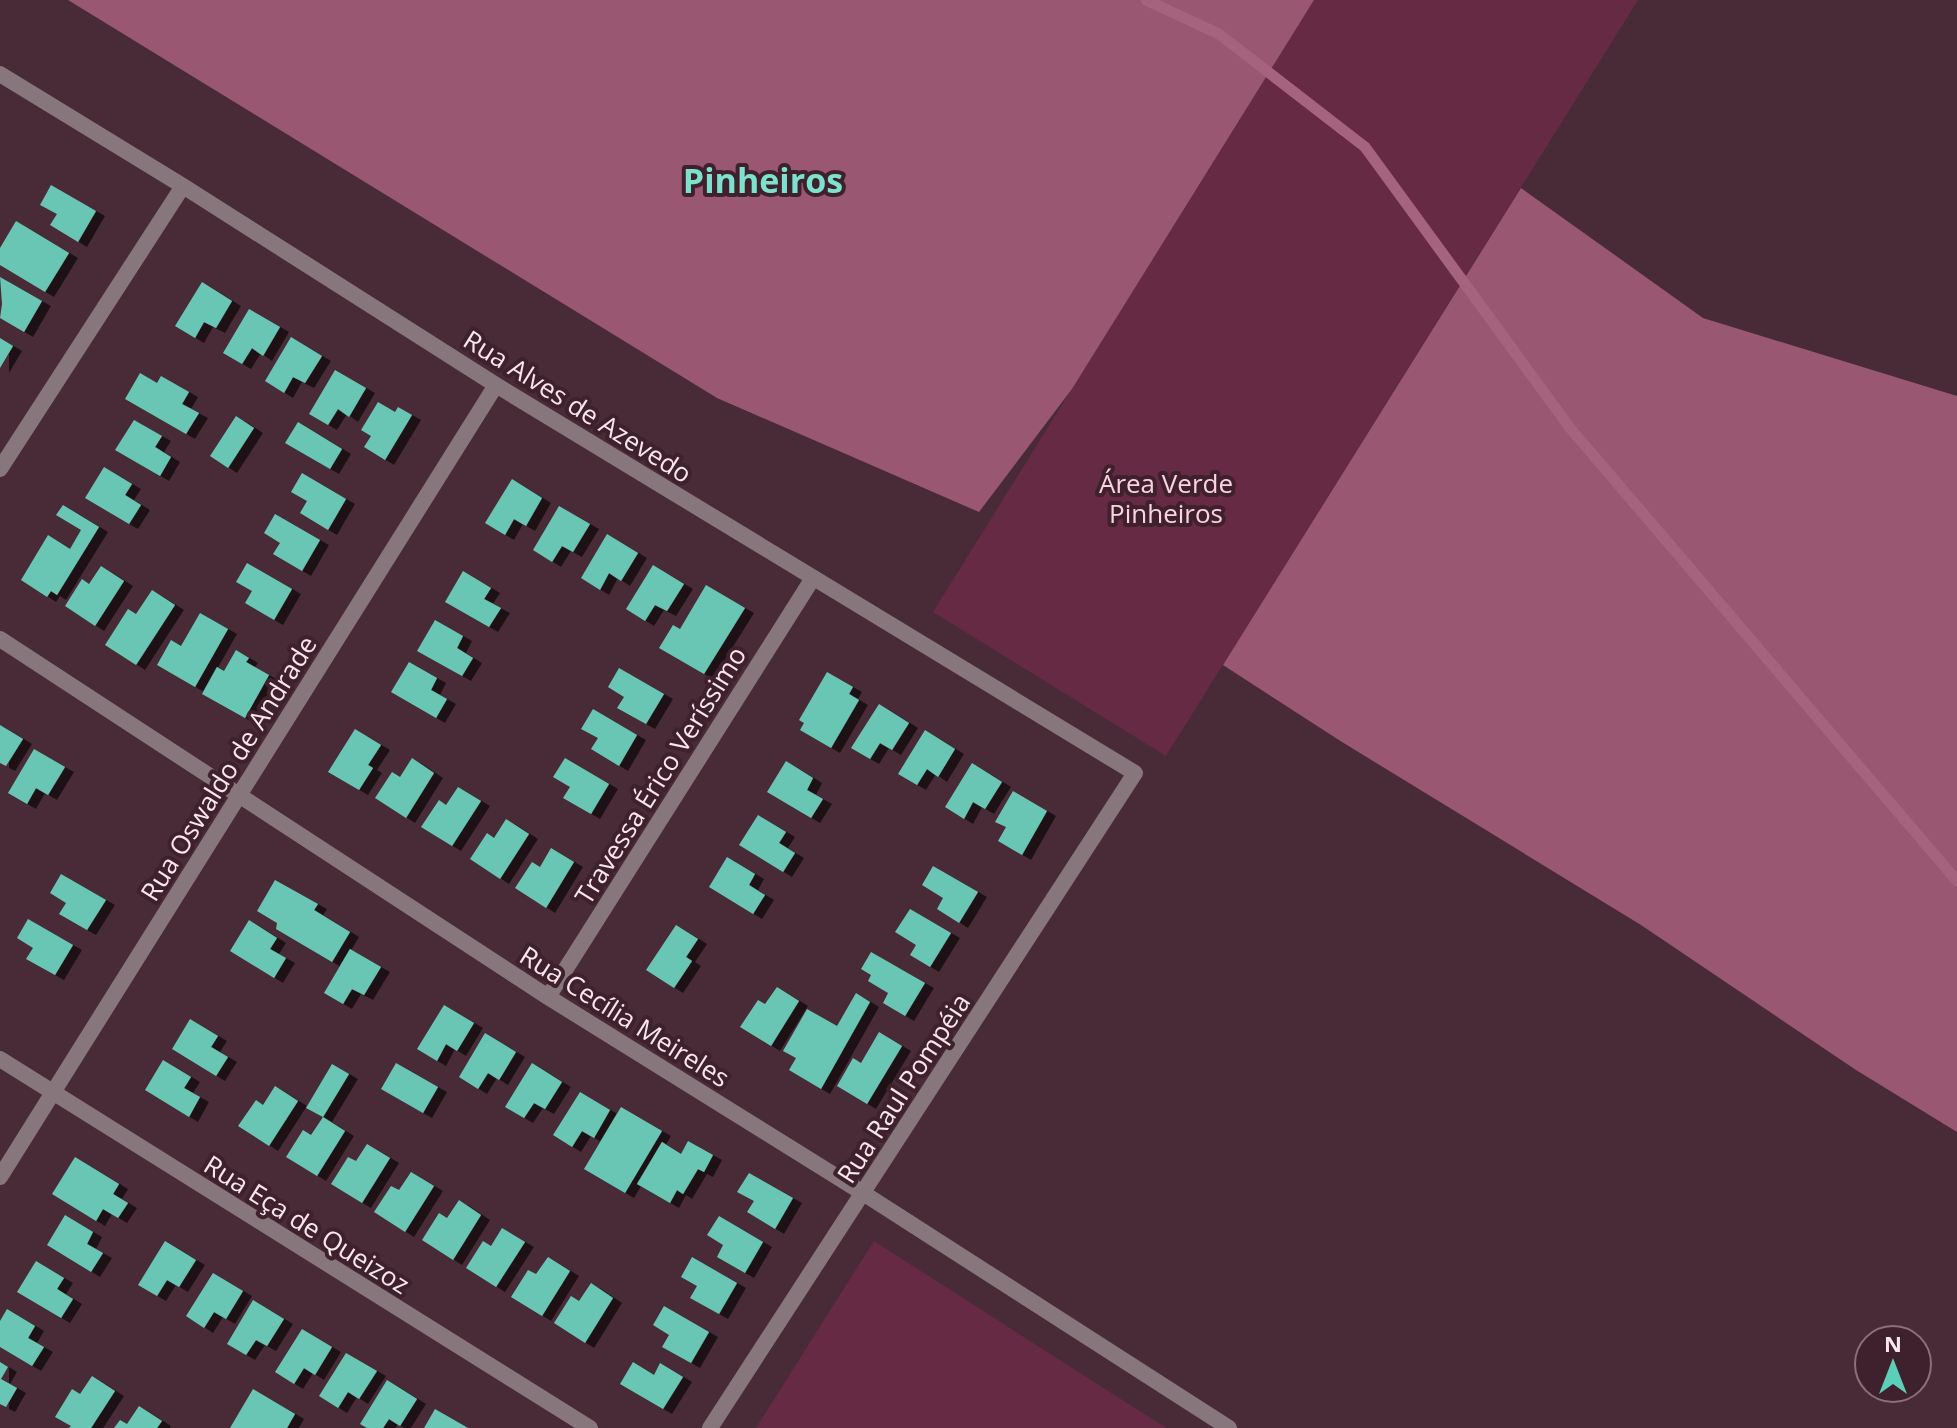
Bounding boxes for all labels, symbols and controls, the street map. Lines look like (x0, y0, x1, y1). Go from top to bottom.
district label: Pinheiros (683, 157, 843, 203)
street label: Rua Alves de Azevedo (457, 321, 699, 491)
park label: Área Verde Pinheiros (1099, 465, 1233, 531)
street label: Rua Oswaldo de Andrade (132, 629, 324, 907)
street label: Travessa Érico Veríssimo (566, 639, 754, 911)
street label: Rua Cecília Meireles (513, 937, 737, 1095)
street label: Rua Raul Pompéia (828, 986, 978, 1190)
street label: Rua Eça de Queizoz (197, 1146, 417, 1302)
north arrow (1853, 1324, 1933, 1404)
text: N (1884, 1328, 1902, 1358)

